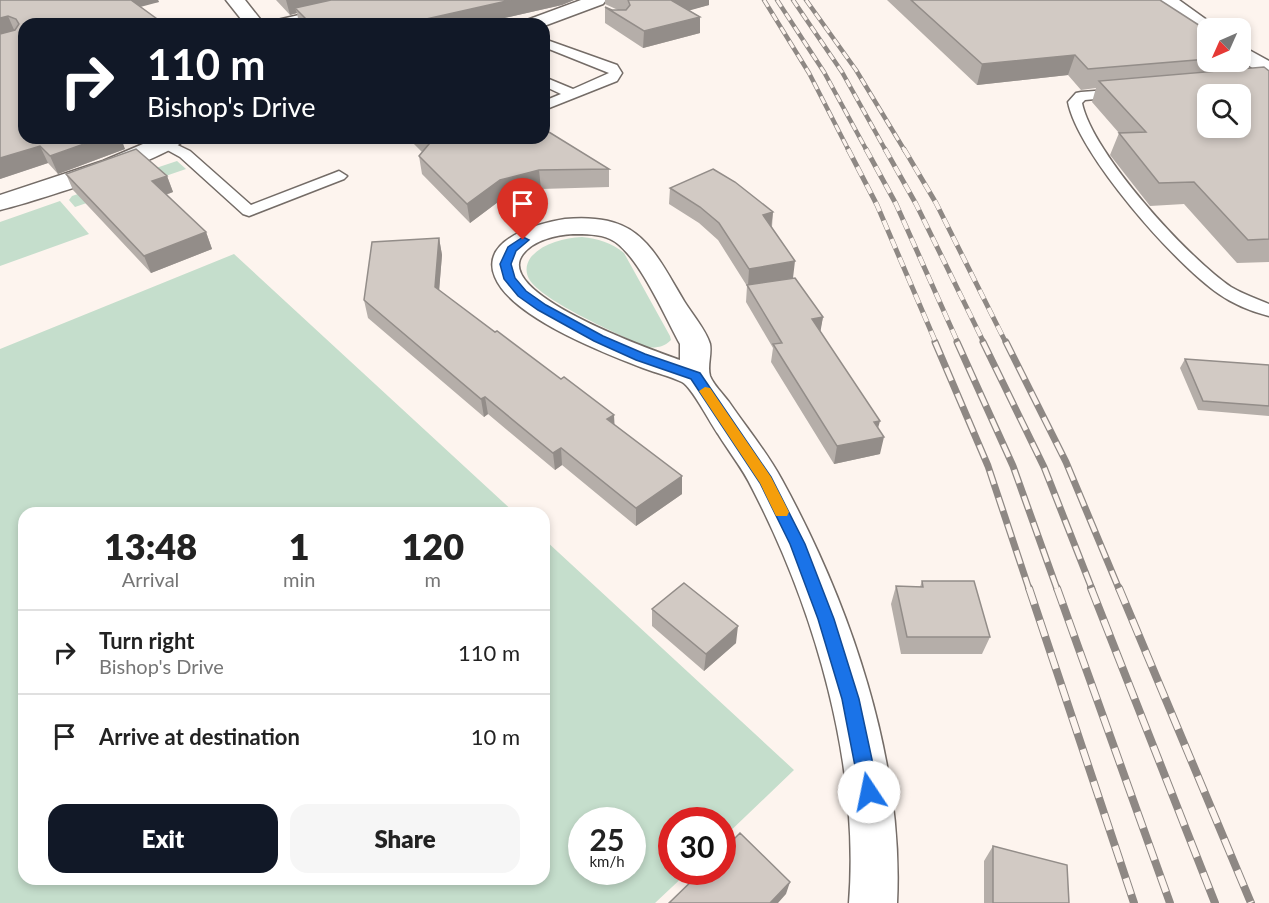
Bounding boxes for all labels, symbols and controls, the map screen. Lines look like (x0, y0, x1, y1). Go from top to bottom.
north arrow (1197, 18, 1251, 72)
map controls (1197, 18, 1251, 138)
text: 110 m (147, 39, 265, 89)
icon: right (48, 42, 126, 120)
button: search (1197, 84, 1251, 138)
text: Bishop's Drive (147, 90, 316, 123)
pin (497, 178, 548, 240)
icon: arrive (506, 187, 539, 220)
text: 13:48 (104, 524, 197, 568)
text: 1 (289, 524, 310, 568)
text: 120 (401, 524, 464, 568)
text: Arrival (122, 567, 179, 591)
text: min (283, 567, 315, 591)
text: m (424, 567, 441, 591)
text: Turn right (99, 627, 194, 654)
icon: right (48, 636, 81, 669)
text: 110 m (458, 639, 520, 666)
text: Bishop's Drive (99, 654, 224, 678)
icon: arrive (48, 720, 81, 753)
text: Arrive at destination (99, 723, 300, 750)
text: 10 m (471, 723, 520, 750)
position arrow (837, 760, 901, 824)
button: Exit (48, 804, 278, 873)
button: Share (290, 804, 520, 873)
speed limit sign: 30 (658, 807, 736, 885)
text: 25 (590, 821, 624, 857)
text: km/h (589, 852, 625, 870)

